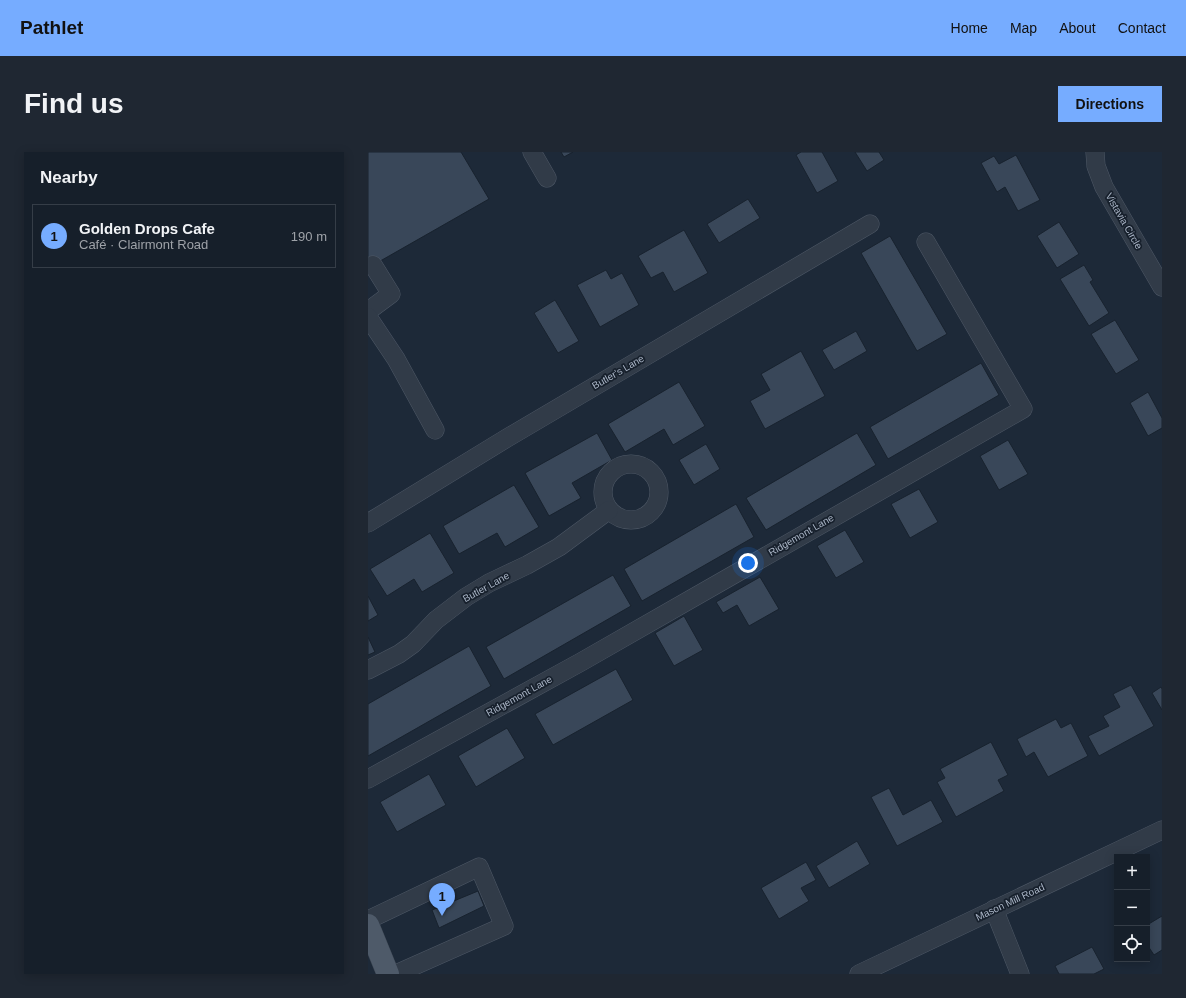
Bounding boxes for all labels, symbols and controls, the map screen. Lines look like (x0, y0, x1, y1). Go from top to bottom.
text: Pathlet (20, 17, 83, 38)
text: Home (951, 20, 988, 36)
text: Map (1010, 20, 1037, 36)
text: About (1059, 20, 1096, 36)
text: Contact (1118, 20, 1166, 36)
button: Directions (1058, 86, 1162, 122)
text: Find us (24, 88, 124, 119)
text: Nearby (40, 168, 98, 187)
street label: Vistavia Circle (1103, 191, 1145, 251)
text: Golden Drops Cafe (79, 220, 215, 237)
text: 1 (50, 229, 58, 244)
text: 190 m (291, 229, 327, 244)
text: Café · Clairmont Road (79, 237, 208, 252)
street label: Butler's Lane (590, 353, 646, 391)
street label: Ridgemont Lane (766, 512, 836, 558)
your location (738, 553, 758, 573)
street label: Butler Lane (461, 570, 511, 604)
street label: Ridgemont Lane (484, 673, 554, 719)
map controls (1114, 854, 1150, 962)
button: + (1114, 854, 1150, 890)
street label: Mason Mill Road (974, 881, 1046, 923)
pin: 1 (429, 883, 455, 916)
button: − (1114, 890, 1150, 926)
button: locate (1114, 926, 1150, 962)

